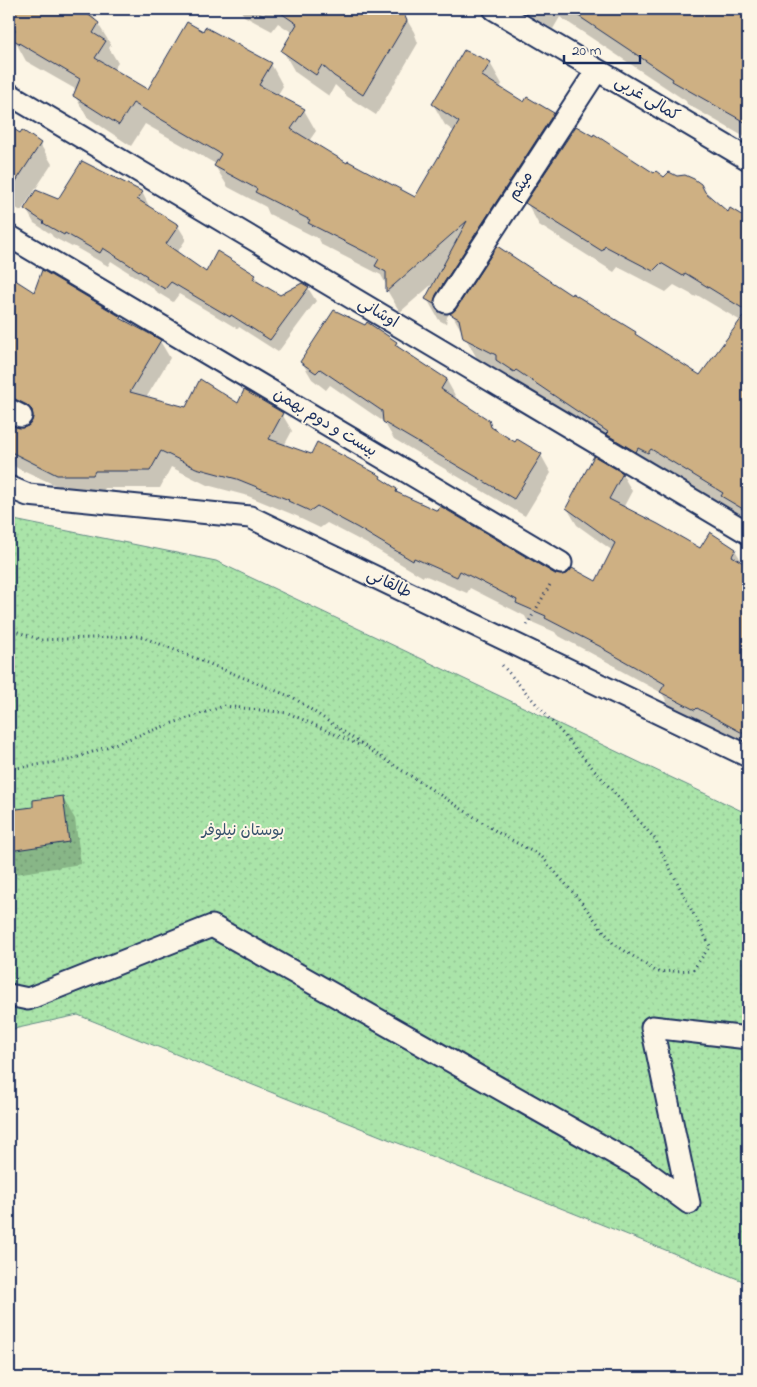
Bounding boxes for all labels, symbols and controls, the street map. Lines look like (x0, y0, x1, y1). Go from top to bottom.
scale bar (564, 32, 641, 64)
text: 20 m (572, 40, 602, 62)
street label: کمالی غربی (610, 70, 684, 128)
street label: میثم (502, 166, 540, 206)
street label: اوشانی (353, 291, 403, 335)
street label: بیست و دوم بهمن (268, 382, 382, 464)
street label: طالقانی (362, 563, 416, 605)
park label: بوستان نیلوفر (200, 819, 284, 843)

